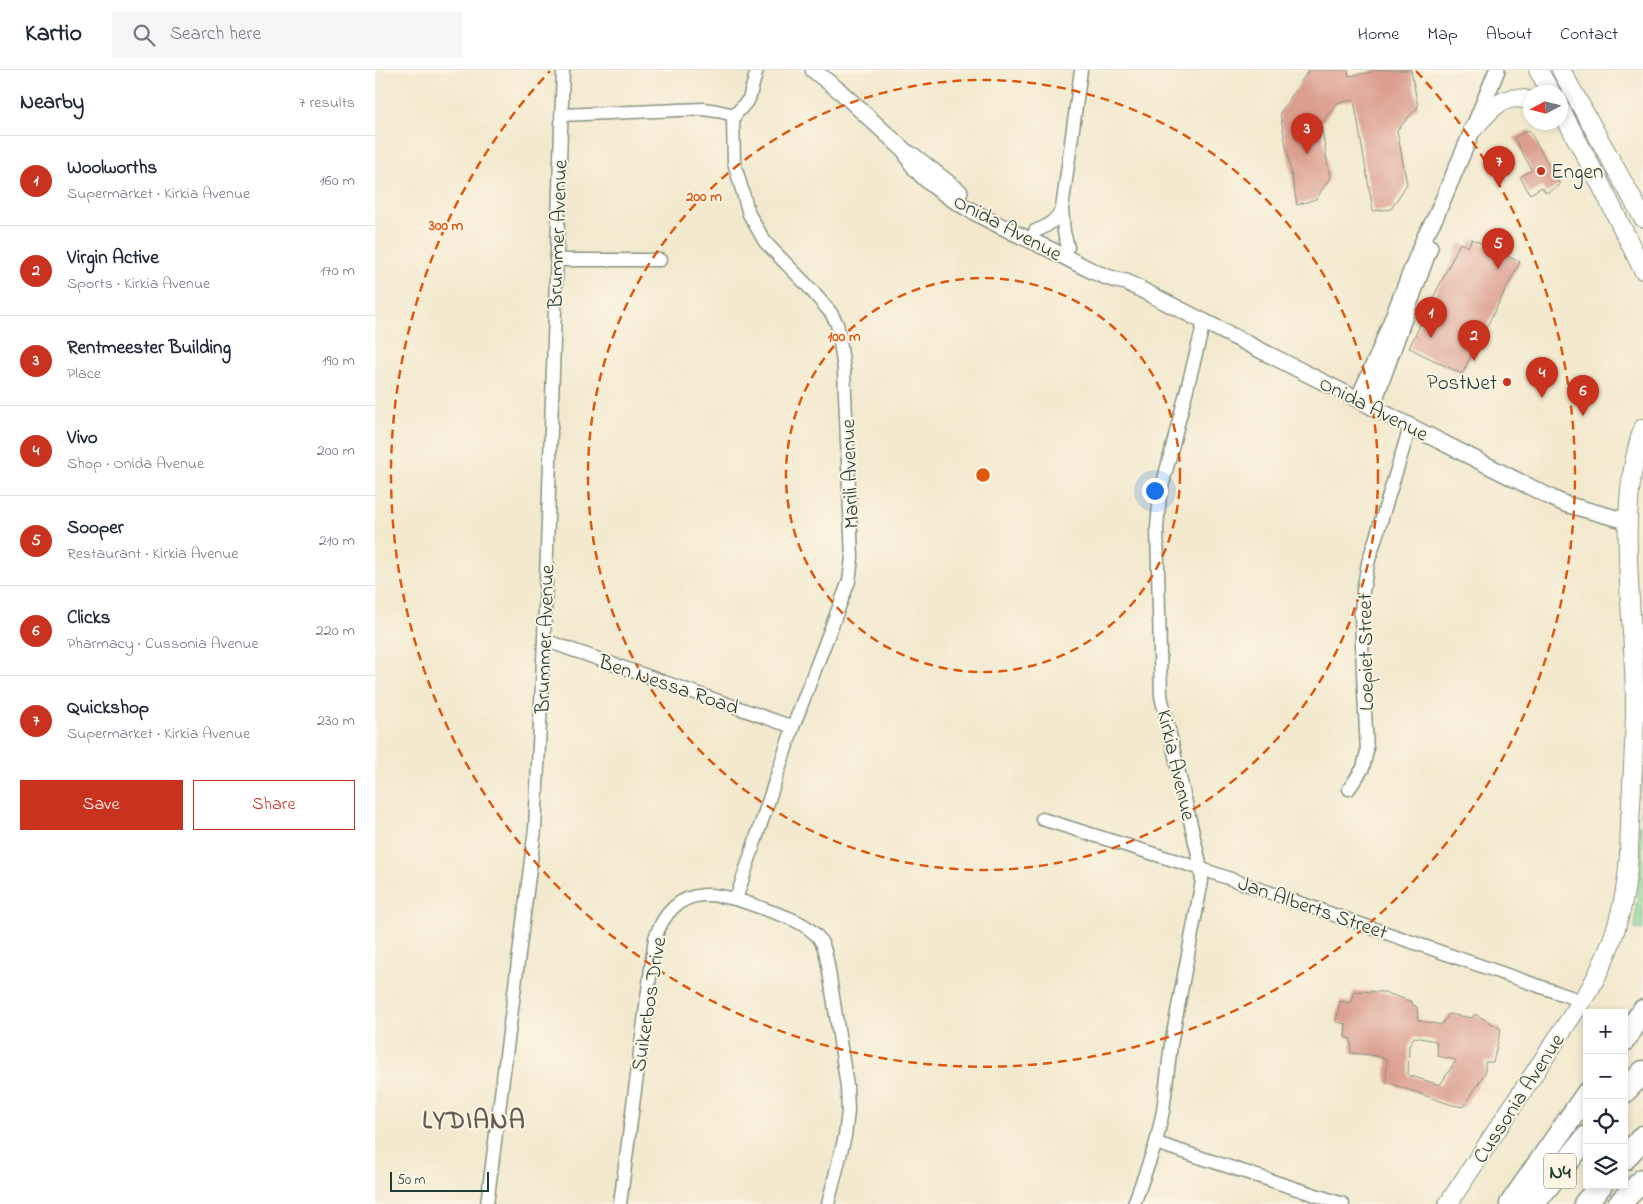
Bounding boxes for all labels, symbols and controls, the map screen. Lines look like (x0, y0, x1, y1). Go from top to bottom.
search box (112, 12, 462, 57)
text: Kartio (25, 17, 82, 52)
icon: search (130, 21, 158, 49)
text: Search here (170, 21, 261, 48)
text: Home (1358, 22, 1399, 48)
text: Map (1427, 22, 1458, 48)
text: About (1486, 22, 1532, 48)
text: Contact (1560, 22, 1618, 48)
north arrow (1523, 85, 1568, 130)
text: Nearby (20, 88, 84, 118)
text: 7 results (299, 91, 355, 115)
pin: 3 (1291, 113, 1323, 154)
pin: 7 (1483, 146, 1515, 187)
text: Woolworths (67, 155, 157, 182)
street label: Brummer Avenue (541, 158, 577, 310)
place label: Engen (1551, 158, 1603, 190)
marker: Engen (1535, 165, 1547, 177)
text: 1 (33, 169, 39, 193)
text: 160 m (320, 169, 355, 193)
text: Supermarket · Kirkia Avenue (67, 182, 250, 206)
text: 200 m (685, 186, 722, 208)
street label: Onida Avenue (947, 188, 1067, 270)
text: 300 m (428, 215, 464, 237)
pin: 5 (1482, 228, 1514, 269)
text: Virgin Active (67, 245, 159, 272)
text: 2 (32, 259, 40, 283)
text: 170 m (320, 259, 355, 283)
text: Sports · Kirkia Avenue (67, 272, 210, 296)
pin: 1 (1415, 297, 1447, 338)
pin: 2 (1458, 320, 1490, 361)
text: 100 m (827, 326, 861, 348)
text: Rentmeester Building (67, 335, 231, 362)
text: 3 (33, 349, 39, 373)
text: 190 m (322, 349, 355, 373)
pin: 4 (1526, 357, 1558, 398)
text: Place (67, 362, 101, 386)
street label: Onida Avenue (1313, 369, 1433, 450)
place label: PostNet (1427, 369, 1497, 399)
pin: 6 (1567, 375, 1599, 416)
marker: PostNet (1501, 376, 1513, 388)
street label: Marili Avenue (834, 418, 868, 529)
text: Vivo (67, 425, 98, 452)
text: 4 (33, 439, 39, 463)
text: 200 m (317, 439, 355, 463)
text: Shop · Onida Avenue (67, 452, 204, 476)
centre of rings (974, 466, 992, 484)
your location (1142, 478, 1168, 504)
text: Sooper (67, 515, 124, 542)
text: 5 (31, 529, 41, 553)
text: 210 m (319, 529, 355, 553)
text: Restaurant · Kirkia Avenue (67, 542, 239, 566)
street label: Brummer Avenue (528, 563, 564, 715)
street label: Loepiet Street (1351, 593, 1383, 711)
text: Clicks (67, 605, 110, 632)
text: 6 (32, 619, 40, 643)
text: 220 m (316, 619, 355, 643)
text: Pharmacy · Cussonia Avenue (67, 632, 259, 656)
street label: Ben Nessa Road (593, 648, 743, 724)
text: Quickshop (67, 695, 149, 722)
street label: Kirkia Avenue (1148, 707, 1202, 824)
text: 7 (33, 709, 39, 733)
text: 230 m (317, 709, 355, 733)
text: Supermarket · Kirkia Avenue (67, 722, 250, 746)
button: Save (20, 780, 183, 830)
button: Share (193, 780, 355, 830)
street label: Jan Alberts Street (1233, 869, 1391, 949)
street label: Suikerbos Drive (625, 934, 676, 1074)
map controls (1583, 1009, 1628, 1189)
button: + (1583, 1009, 1628, 1054)
street label: Cussonia Avenue (1466, 1028, 1573, 1170)
button: − (1583, 1054, 1628, 1099)
button: locate (1583, 1099, 1628, 1144)
district label: LYDIANA (422, 1103, 526, 1141)
button: layers (1583, 1144, 1628, 1189)
road number: N4 (1544, 1154, 1576, 1188)
scale bar (390, 1169, 489, 1192)
text: 50 m (397, 1170, 425, 1191)

